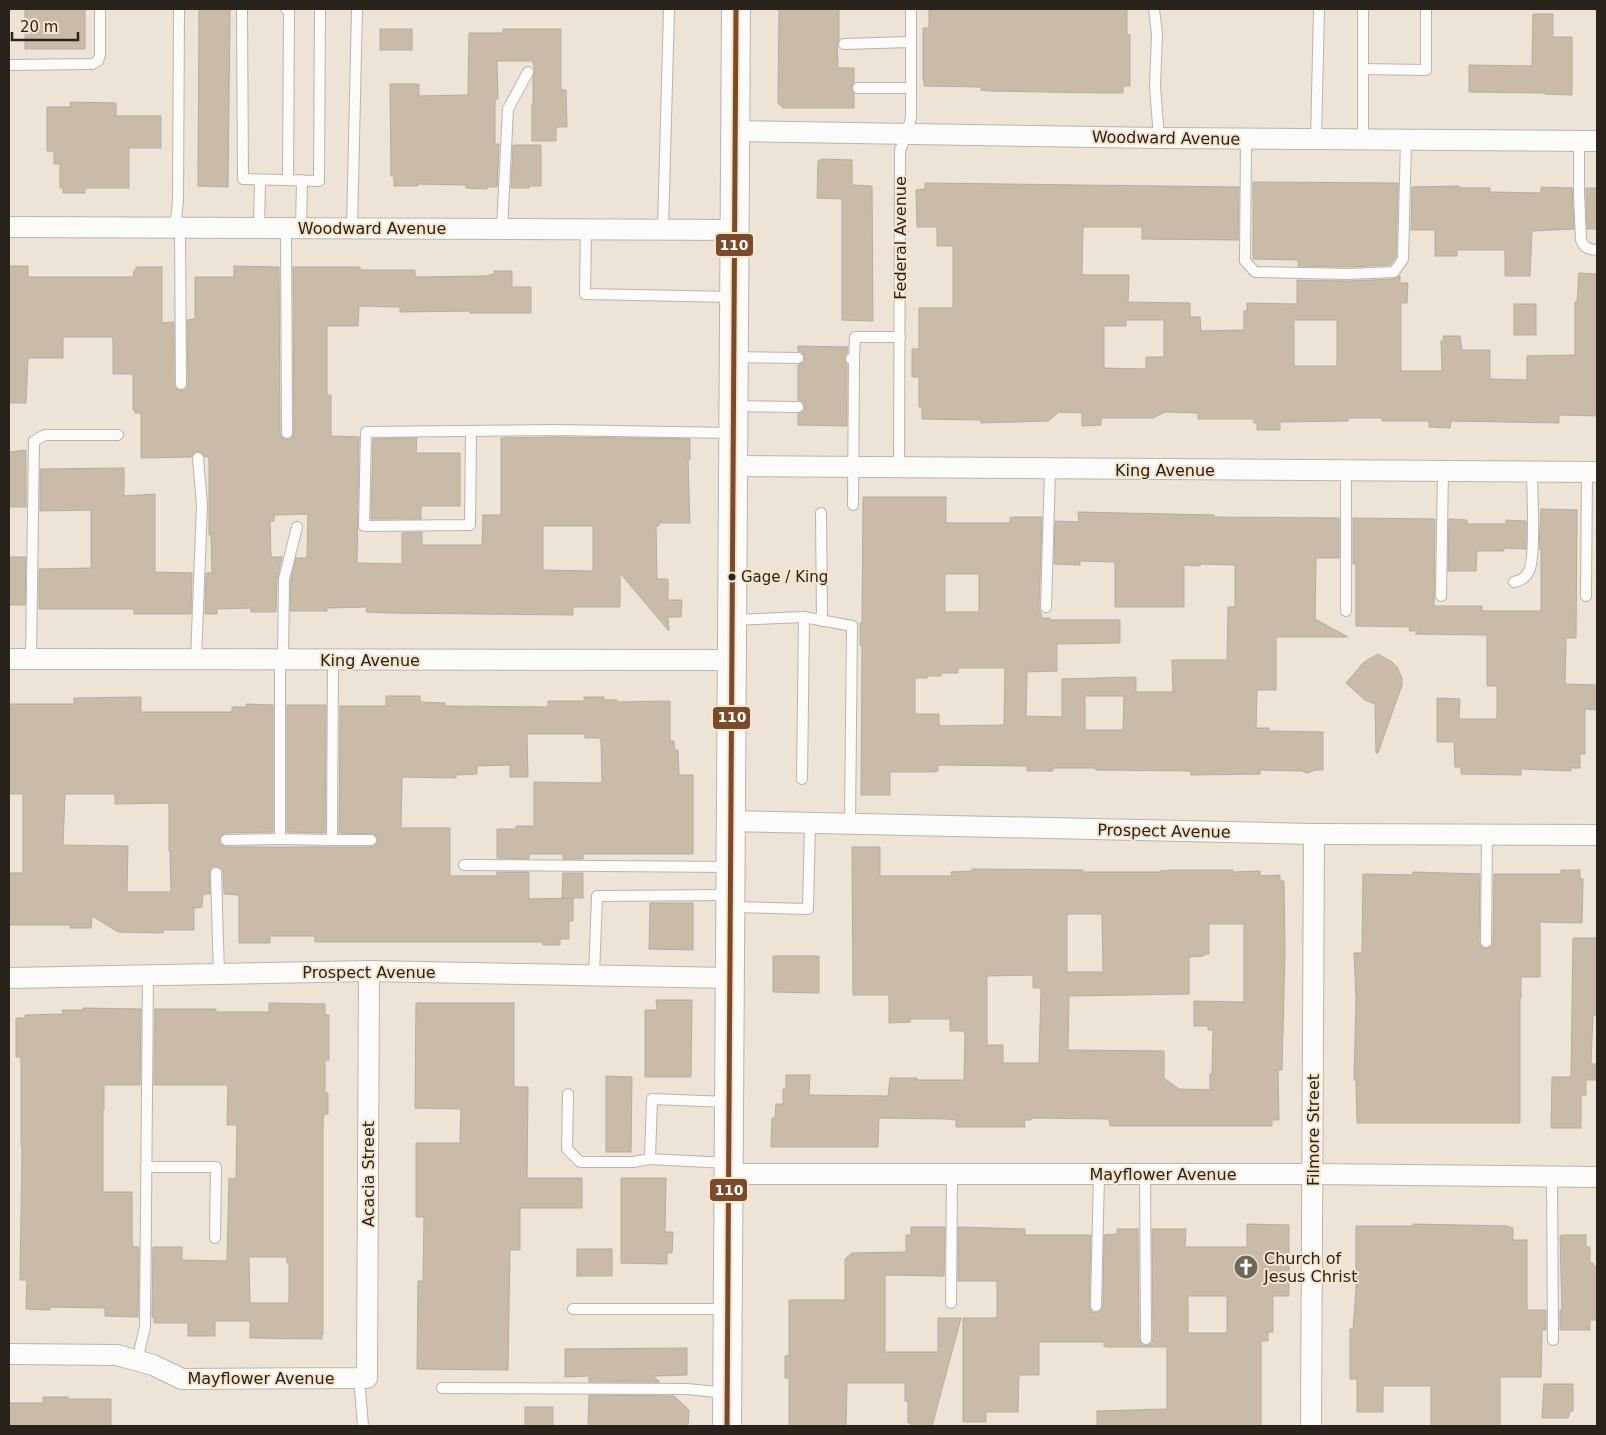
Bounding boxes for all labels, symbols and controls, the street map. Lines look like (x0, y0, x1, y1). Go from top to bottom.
scale bar (12, 10, 79, 42)
text: 20 m (20, 18, 58, 36)
street label: Woodward Avenue (1092, 127, 1240, 149)
street label: Federal Avenue (891, 176, 910, 300)
street label: Woodward Avenue (298, 219, 446, 238)
line badge: 110 (715, 233, 754, 257)
text: 110 (719, 237, 749, 253)
street label: King Avenue (1115, 461, 1215, 480)
place label: Gage / King (741, 568, 828, 586)
marker: Gage / King (727, 572, 737, 582)
street label: King Avenue (320, 651, 420, 670)
line badge: 110 (712, 706, 751, 730)
text: 110 (717, 709, 747, 725)
street label: Prospect Avenue (1097, 820, 1231, 842)
street label: Prospect Avenue (302, 963, 436, 982)
street label: Filmore Street (1304, 1074, 1323, 1186)
street label: Acacia Street (359, 1121, 378, 1227)
street label: Mayflower Avenue (1090, 1165, 1236, 1184)
line badge: 110 (709, 1178, 748, 1202)
text: 110 (714, 1182, 744, 1198)
place label: Church of Jesus Christ (1263, 1249, 1357, 1286)
church icon: Church of Jesus Christ (1233, 1254, 1259, 1280)
street label: Mayflower Avenue (188, 1369, 334, 1388)

